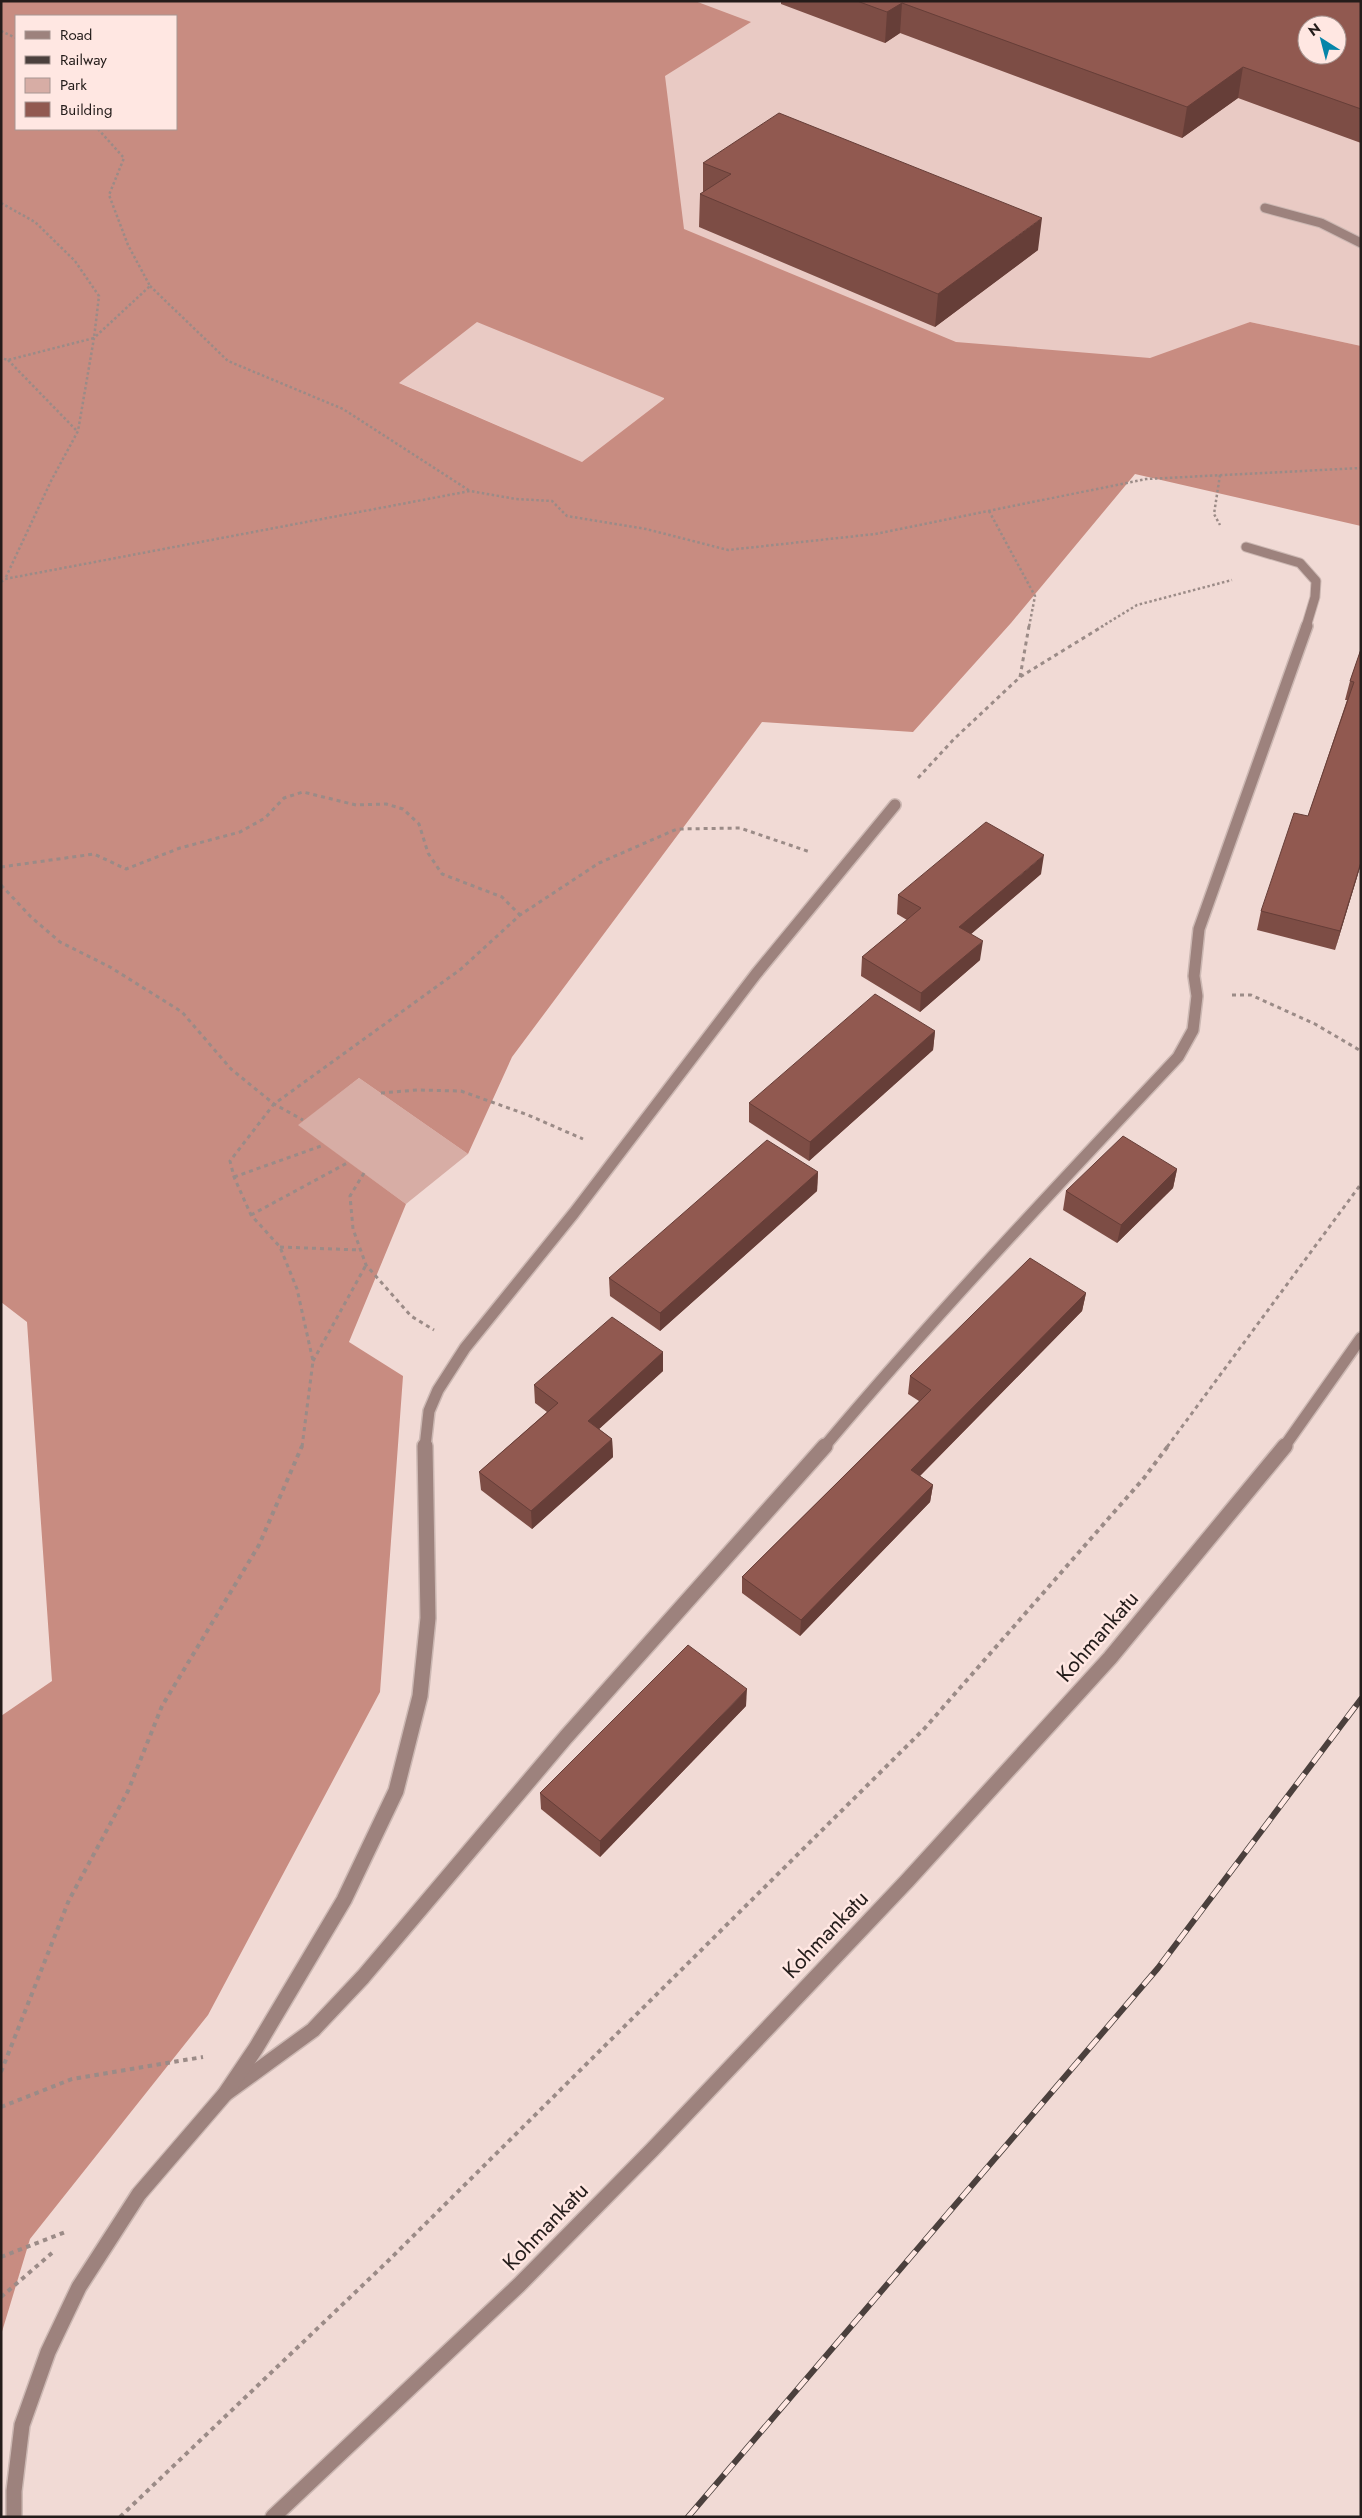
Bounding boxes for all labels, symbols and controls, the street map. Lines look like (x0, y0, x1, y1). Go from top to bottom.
legend (15, 15, 178, 130)
north arrow (1297, 15, 1347, 65)
text: N (1304, 18, 1325, 41)
text: Road (60, 24, 92, 46)
text: Railway (60, 49, 107, 71)
text: Park (60, 74, 87, 96)
text: Building (60, 99, 112, 121)
street label: Kohmankatu (1048, 1583, 1146, 1689)
street label: Kohmankatu (775, 1883, 875, 1985)
street label: Kohmankatu (495, 2175, 595, 2277)

